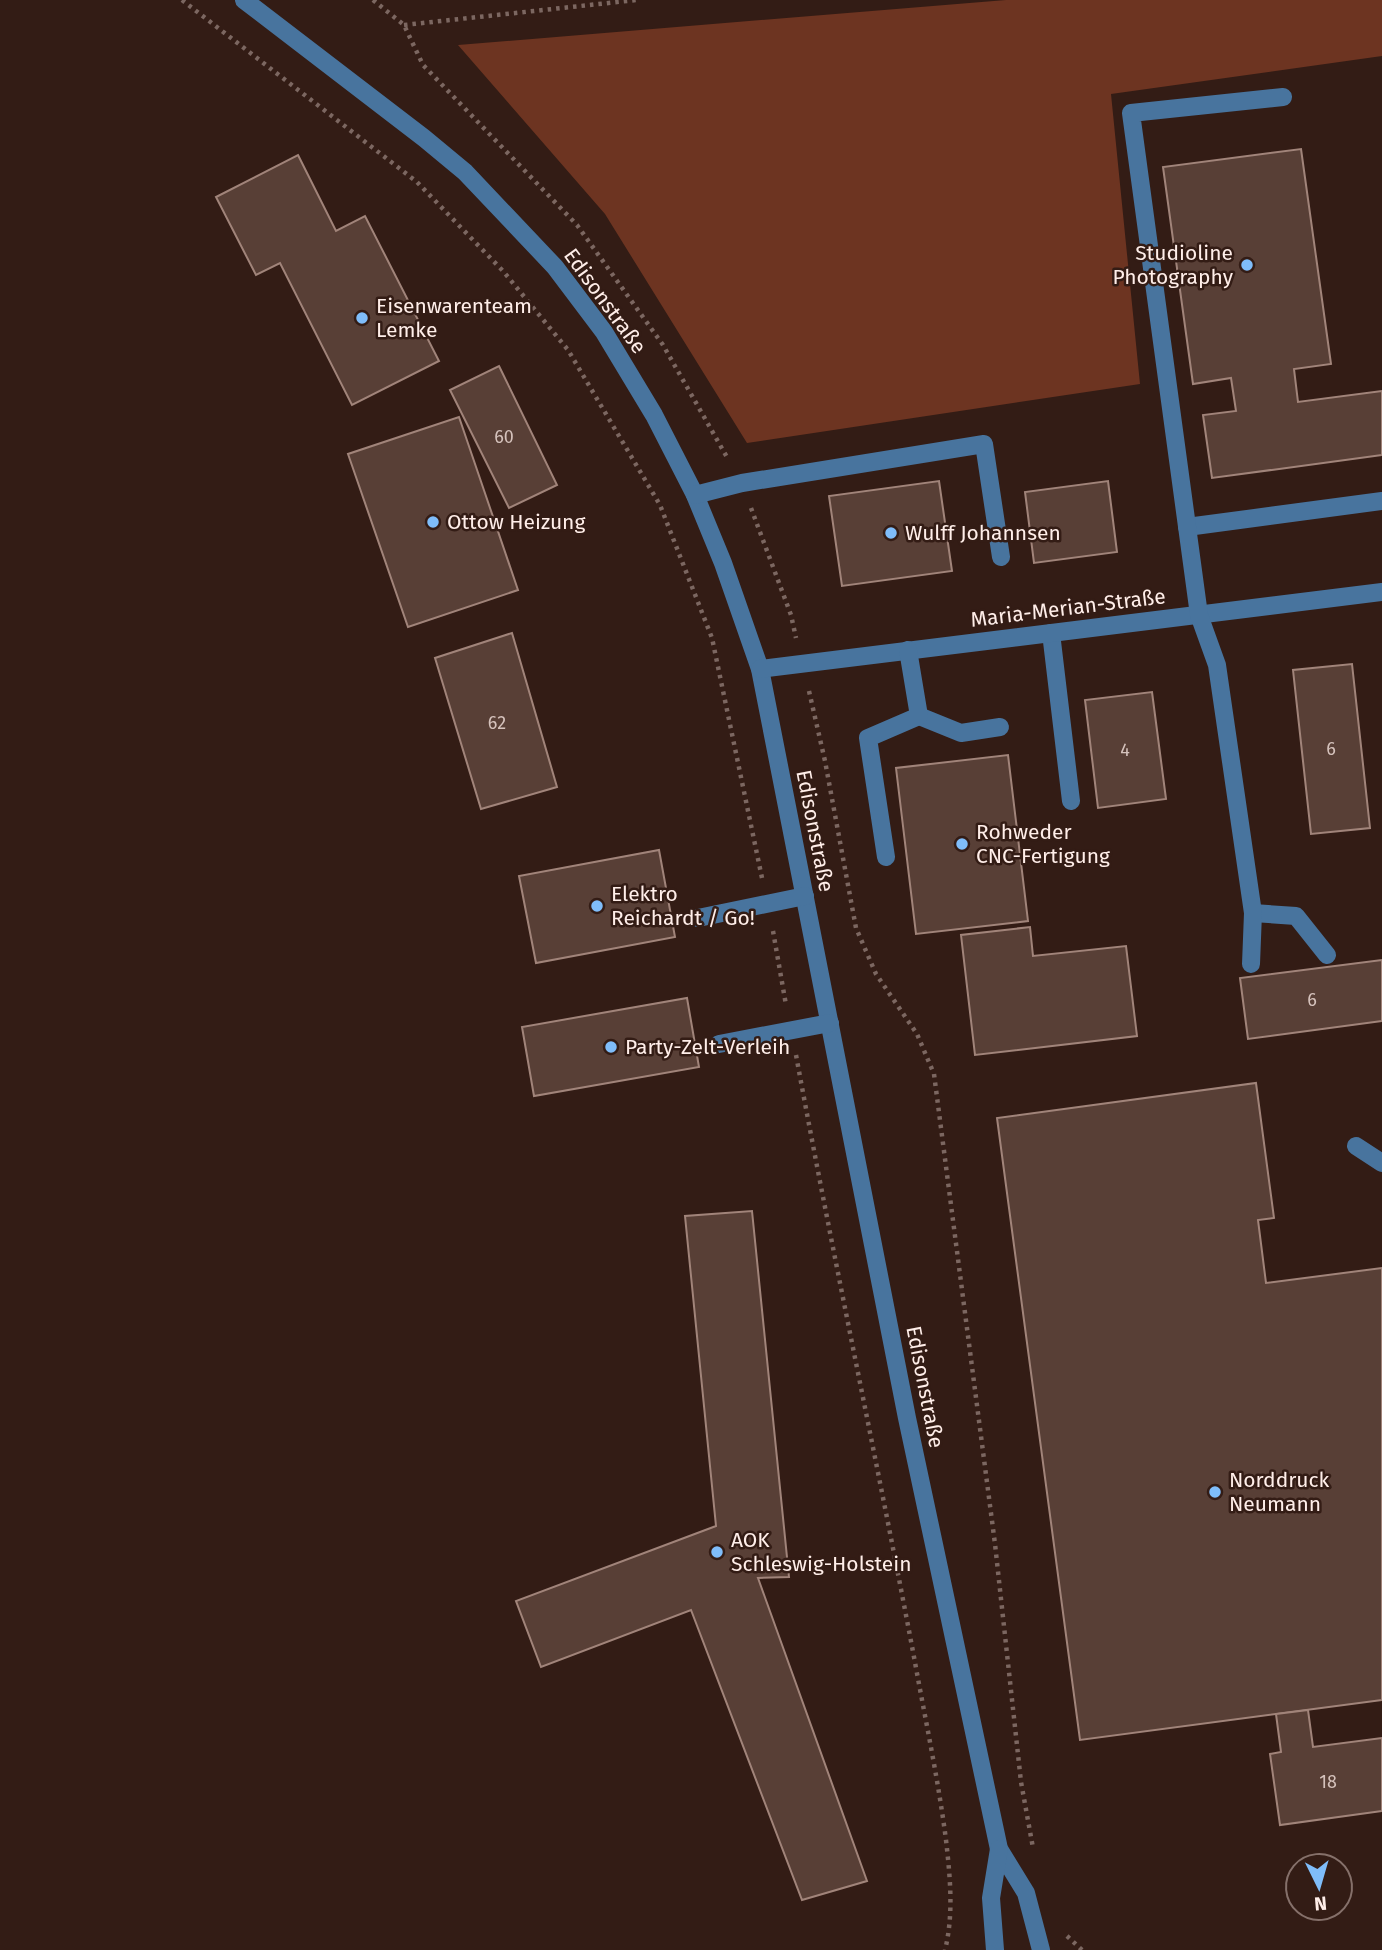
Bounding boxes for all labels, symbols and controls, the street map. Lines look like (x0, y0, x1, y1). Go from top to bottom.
place label: Studioline Photography (1112, 240, 1234, 290)
street label: Edisonstraße (558, 243, 652, 359)
marker: Studioline Photography (1239, 257, 1255, 273)
place label: Eisenwarenteam Lemke (376, 293, 532, 343)
marker: Eisenwarenteam Lemke (354, 310, 370, 326)
house number: 60 (494, 426, 514, 448)
place label: Ottow Heizung (447, 509, 585, 535)
marker: Ottow Heizung (425, 514, 441, 530)
place label: Wulff Johannsen (905, 520, 1061, 546)
marker: Wulff Johannsen (883, 525, 899, 541)
street label: Maria-Merian-Straße (969, 583, 1167, 633)
house number: 62 (488, 712, 506, 734)
house number: 6 (1326, 738, 1336, 760)
house number: 4 (1120, 739, 1130, 761)
street label: Edisonstraße (790, 768, 840, 894)
place label: Rohweder CNC-Fertigung (976, 819, 1110, 869)
marker: Rohweder CNC-Fertigung (954, 836, 970, 852)
place label: Elektro Reichardt / Go! (611, 881, 755, 931)
marker: Elektro Reichardt / Go! (589, 898, 605, 914)
house number: 6 (1307, 989, 1317, 1011)
place label: Party-Zelt-Verleih (625, 1034, 790, 1060)
marker: Party-Zelt-Verleih (603, 1039, 619, 1055)
street label: Edisonstraße (900, 1324, 950, 1450)
place label: Norddruck Neumann (1229, 1467, 1330, 1517)
marker: Norddruck Neumann (1207, 1484, 1223, 1500)
place label: AOK Schleswig-Holstein (731, 1527, 912, 1577)
marker: AOK Schleswig-Holstein (709, 1544, 725, 1560)
house number: 18 (1319, 1771, 1337, 1793)
north arrow (1284, 1852, 1354, 1922)
text: N (1313, 1891, 1328, 1915)

